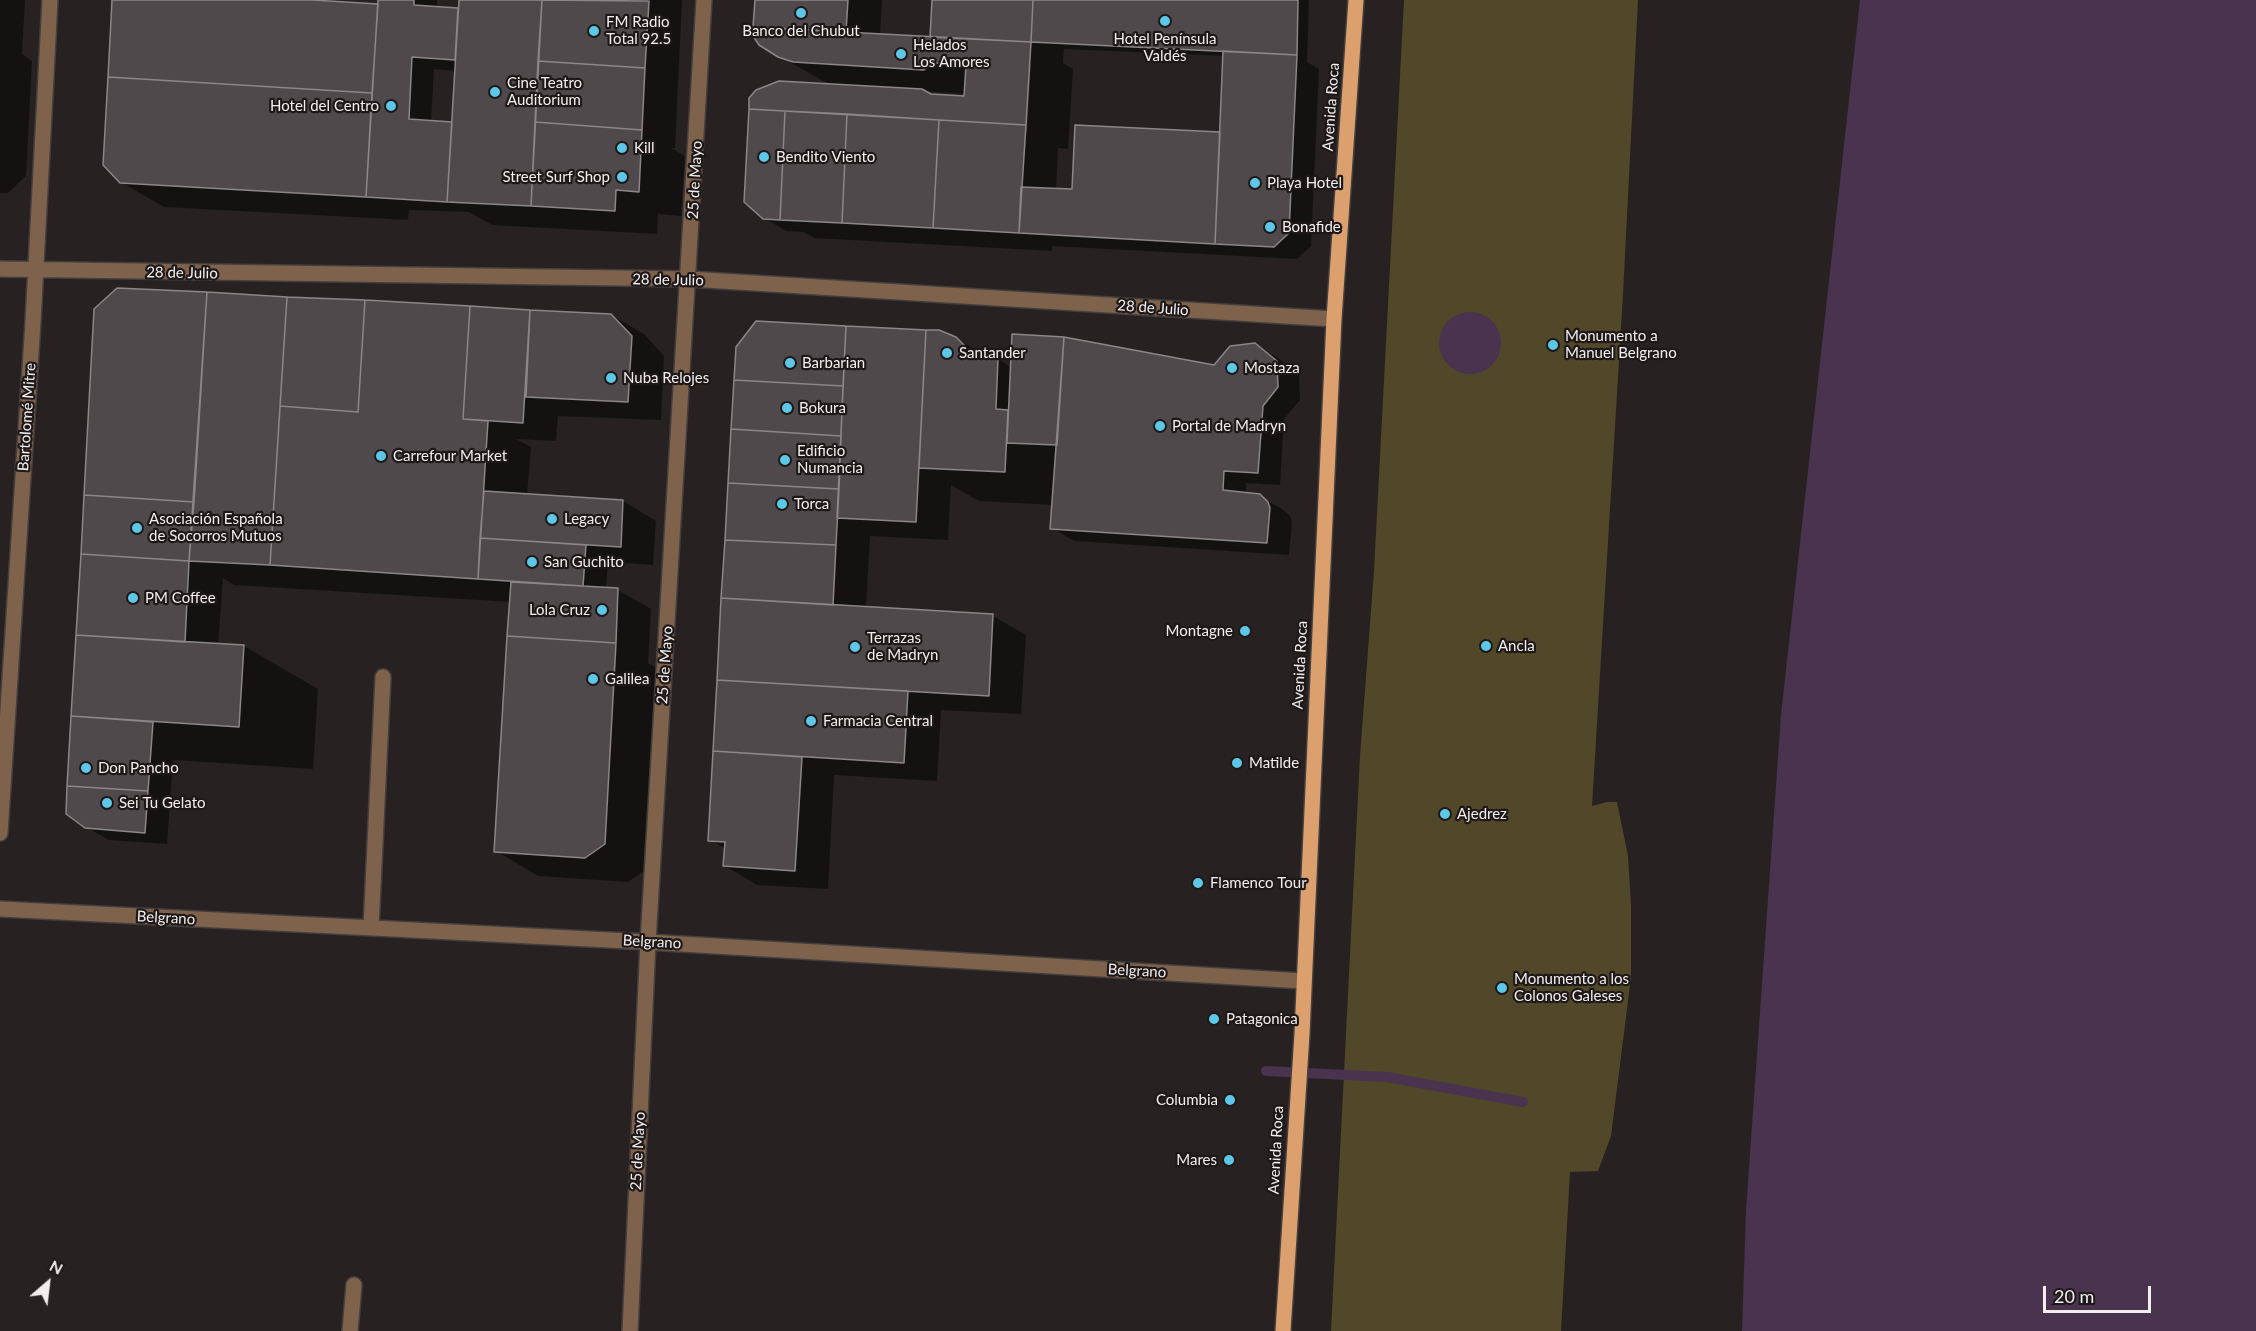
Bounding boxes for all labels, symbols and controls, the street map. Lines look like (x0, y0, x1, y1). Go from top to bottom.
marker: Banco del Chubut (794, 6, 808, 20)
place label: FM Radio Total 92.5 (606, 13, 671, 48)
marker: Hotel Península Valdés (1158, 14, 1172, 28)
place label: Banco del Chubut (742, 22, 860, 40)
marker: FM Radio Total 92.5 (587, 24, 601, 38)
place label: Hotel Península Valdés (1114, 30, 1216, 65)
place label: Helados Los Amores (913, 36, 990, 71)
marker: Helados Los Amores (894, 47, 908, 61)
street label: Avenida Roca (1319, 62, 1343, 152)
place label: Cine Teatro Auditorium (507, 74, 582, 109)
marker: Cine Teatro Auditorium (488, 85, 502, 99)
place label: Hotel del Centro (270, 97, 379, 115)
marker: Hotel del Centro (384, 99, 398, 113)
place label: Kill (634, 139, 655, 157)
street label: 25 de Mayo (684, 140, 706, 220)
marker: Kill (615, 141, 629, 155)
place label: Bendito Viento (776, 148, 875, 166)
marker: Bendito Viento (757, 150, 771, 164)
place label: Street Surf Shop (502, 168, 610, 186)
marker: Street Surf Shop (615, 170, 629, 184)
place label: Playa Hotel (1267, 174, 1342, 192)
marker: Playa Hotel (1248, 176, 1262, 190)
place label: Bonafide (1282, 218, 1341, 236)
marker: Bonafide (1263, 220, 1277, 234)
street label: 28 de Julio (146, 263, 218, 283)
street label: 28 de Julio (632, 270, 704, 290)
street label: 28 de Julio (1117, 297, 1189, 319)
place label: Monumento a Manuel Belgrano (1565, 327, 1677, 362)
marker: Monumento a Manuel Belgrano (1546, 338, 1560, 352)
place label: Santander (959, 344, 1026, 362)
marker: Santander (940, 346, 954, 360)
place label: Barbarian (802, 354, 865, 372)
marker: Barbarian (783, 356, 797, 370)
place label: Mostaza (1244, 359, 1300, 377)
marker: Mostaza (1225, 361, 1239, 375)
street label: Bartolomé Mitre (14, 362, 40, 472)
place label: Nuba Relojes (623, 369, 709, 387)
marker: Nuba Relojes (604, 371, 618, 385)
place label: Bokura (799, 399, 846, 417)
marker: Bokura (780, 401, 794, 415)
place label: Portal de Madryn (1172, 417, 1286, 435)
marker: Portal de Madryn (1153, 419, 1167, 433)
place label: Edificio Numancia (797, 442, 863, 477)
place label: Carrefour Market (393, 447, 507, 465)
marker: Carrefour Market (374, 449, 388, 463)
marker: Edificio Numancia (778, 453, 792, 467)
place label: Torca (794, 495, 829, 513)
marker: Torca (775, 497, 789, 511)
place label: Asociación Española de Socorros Mutuos (149, 510, 283, 545)
place label: Legacy (564, 510, 609, 528)
marker: Legacy (545, 512, 559, 526)
marker: Asociación Española de Socorros Mutuos (130, 521, 144, 535)
place label: San Guchito (544, 553, 624, 571)
marker: San Guchito (525, 555, 539, 569)
place label: PM Coffee (145, 589, 216, 607)
marker: PM Coffee (126, 591, 140, 605)
place label: Lola Cruz (529, 601, 590, 619)
marker: Lola Cruz (595, 603, 609, 617)
street label: Avenida Roca (1289, 620, 1311, 710)
place label: Montagne (1166, 622, 1233, 640)
marker: Montagne (1238, 624, 1252, 638)
street label: 25 de Mayo (653, 625, 677, 705)
place label: Terrazas de Madryn (867, 629, 938, 664)
place label: Ancla (1498, 637, 1535, 655)
marker: Ancla (1479, 639, 1493, 653)
marker: Terrazas de Madryn (848, 640, 862, 654)
place label: Galilea (605, 670, 649, 688)
marker: Galilea (586, 672, 600, 686)
place label: Farmacia Central (823, 712, 933, 730)
marker: Farmacia Central (804, 714, 818, 728)
place label: Matilde (1249, 754, 1299, 772)
marker: Matilde (1230, 756, 1244, 770)
place label: Don Pancho (98, 759, 179, 777)
marker: Don Pancho (79, 761, 93, 775)
place label: Sei Tu Gelato (119, 794, 205, 812)
marker: Sei Tu Gelato (100, 796, 114, 810)
place label: Ajedrez (1457, 805, 1507, 823)
marker: Ajedrez (1438, 807, 1452, 821)
place label: Flamenco Tour (1210, 874, 1307, 892)
marker: Flamenco Tour (1191, 876, 1205, 890)
street label: Belgrano (136, 907, 196, 929)
street label: Belgrano (622, 931, 682, 953)
street label: Belgrano (1107, 960, 1167, 982)
place label: Monumento a los Colonos Galeses (1514, 970, 1629, 1005)
marker: Monumento a los Colonos Galeses (1495, 981, 1509, 995)
place label: Patagonica (1226, 1010, 1298, 1028)
marker: Patagonica (1207, 1012, 1221, 1026)
place label: Columbia (1156, 1091, 1218, 1109)
marker: Columbia (1223, 1093, 1237, 1107)
street label: Avenida Roca (1265, 1105, 1287, 1195)
street label: 25 de Mayo (627, 1111, 649, 1191)
place label: Mares (1176, 1151, 1217, 1169)
marker: Mares (1222, 1153, 1236, 1167)
north arrow (18, 1253, 78, 1313)
text: N (47, 1255, 67, 1278)
scale bar (2046, 1274, 2154, 1312)
text: 20 m (2054, 1285, 2094, 1307)

